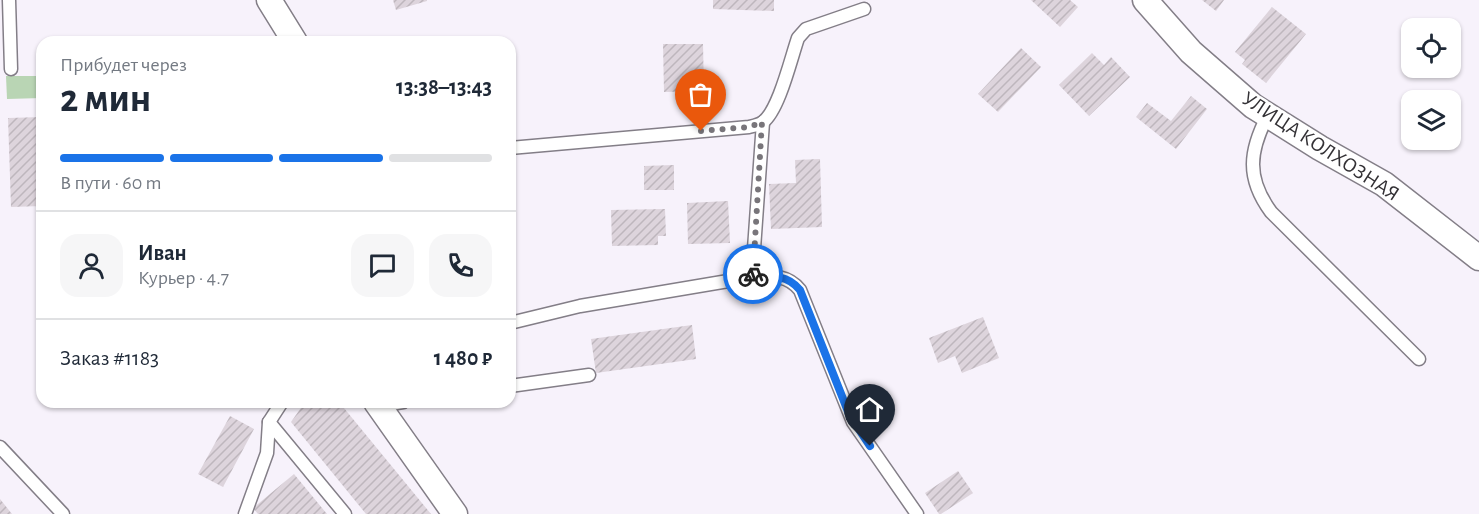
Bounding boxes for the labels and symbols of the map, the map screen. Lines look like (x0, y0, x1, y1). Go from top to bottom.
pin (675, 69, 726, 131)
street label: УЛИЦА КОЛХОЗНАЯ (1238, 88, 1403, 205)
courier (723, 244, 783, 304)
pin (844, 384, 895, 446)

